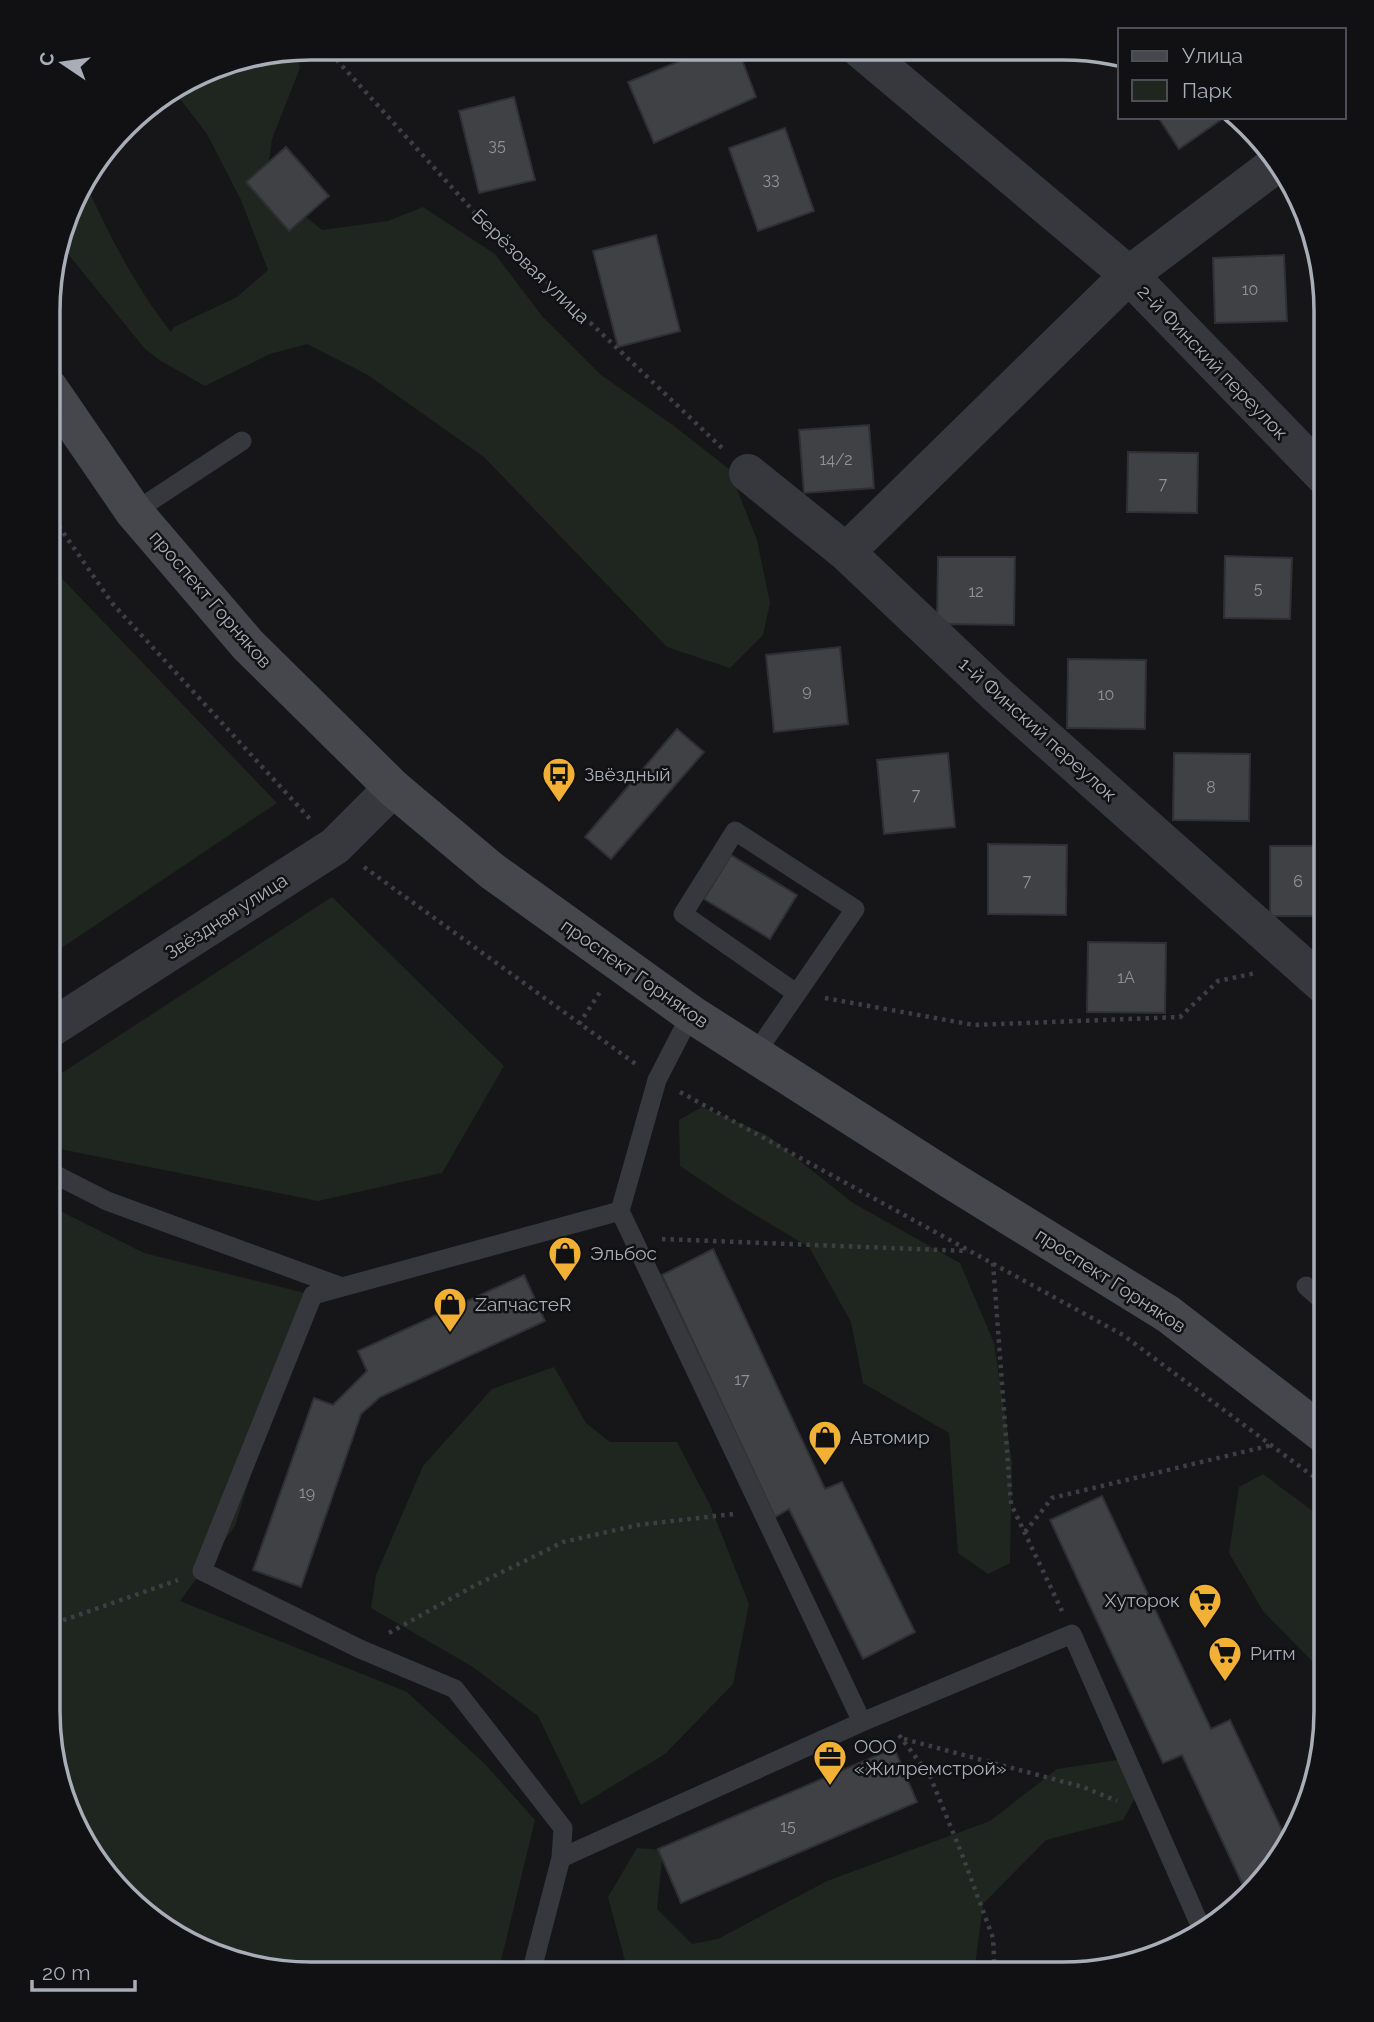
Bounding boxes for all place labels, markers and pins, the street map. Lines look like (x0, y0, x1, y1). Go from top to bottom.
bus stop icon: Звёздный (540, 755, 578, 804)
place label: Звёздный (584, 763, 671, 785)
shop icon: Эльбос (546, 1234, 584, 1283)
place label: Эльбос (590, 1242, 657, 1264)
shop icon: ZапчастеR (431, 1285, 469, 1334)
place label: ZапчастеR (475, 1293, 571, 1315)
shop icon: Автомир (806, 1418, 844, 1467)
place label: Автомир (850, 1426, 930, 1448)
supermarket icon: Хуторок (1186, 1581, 1224, 1630)
place label: Хуторок (1104, 1589, 1180, 1611)
supermarket icon: Ритм (1206, 1634, 1244, 1683)
place label: Ритм (1250, 1642, 1296, 1664)
place label: ООО «Жилремстрой» (854, 1735, 1007, 1779)
office icon: ООО «Жилремстрой» (811, 1738, 849, 1787)

